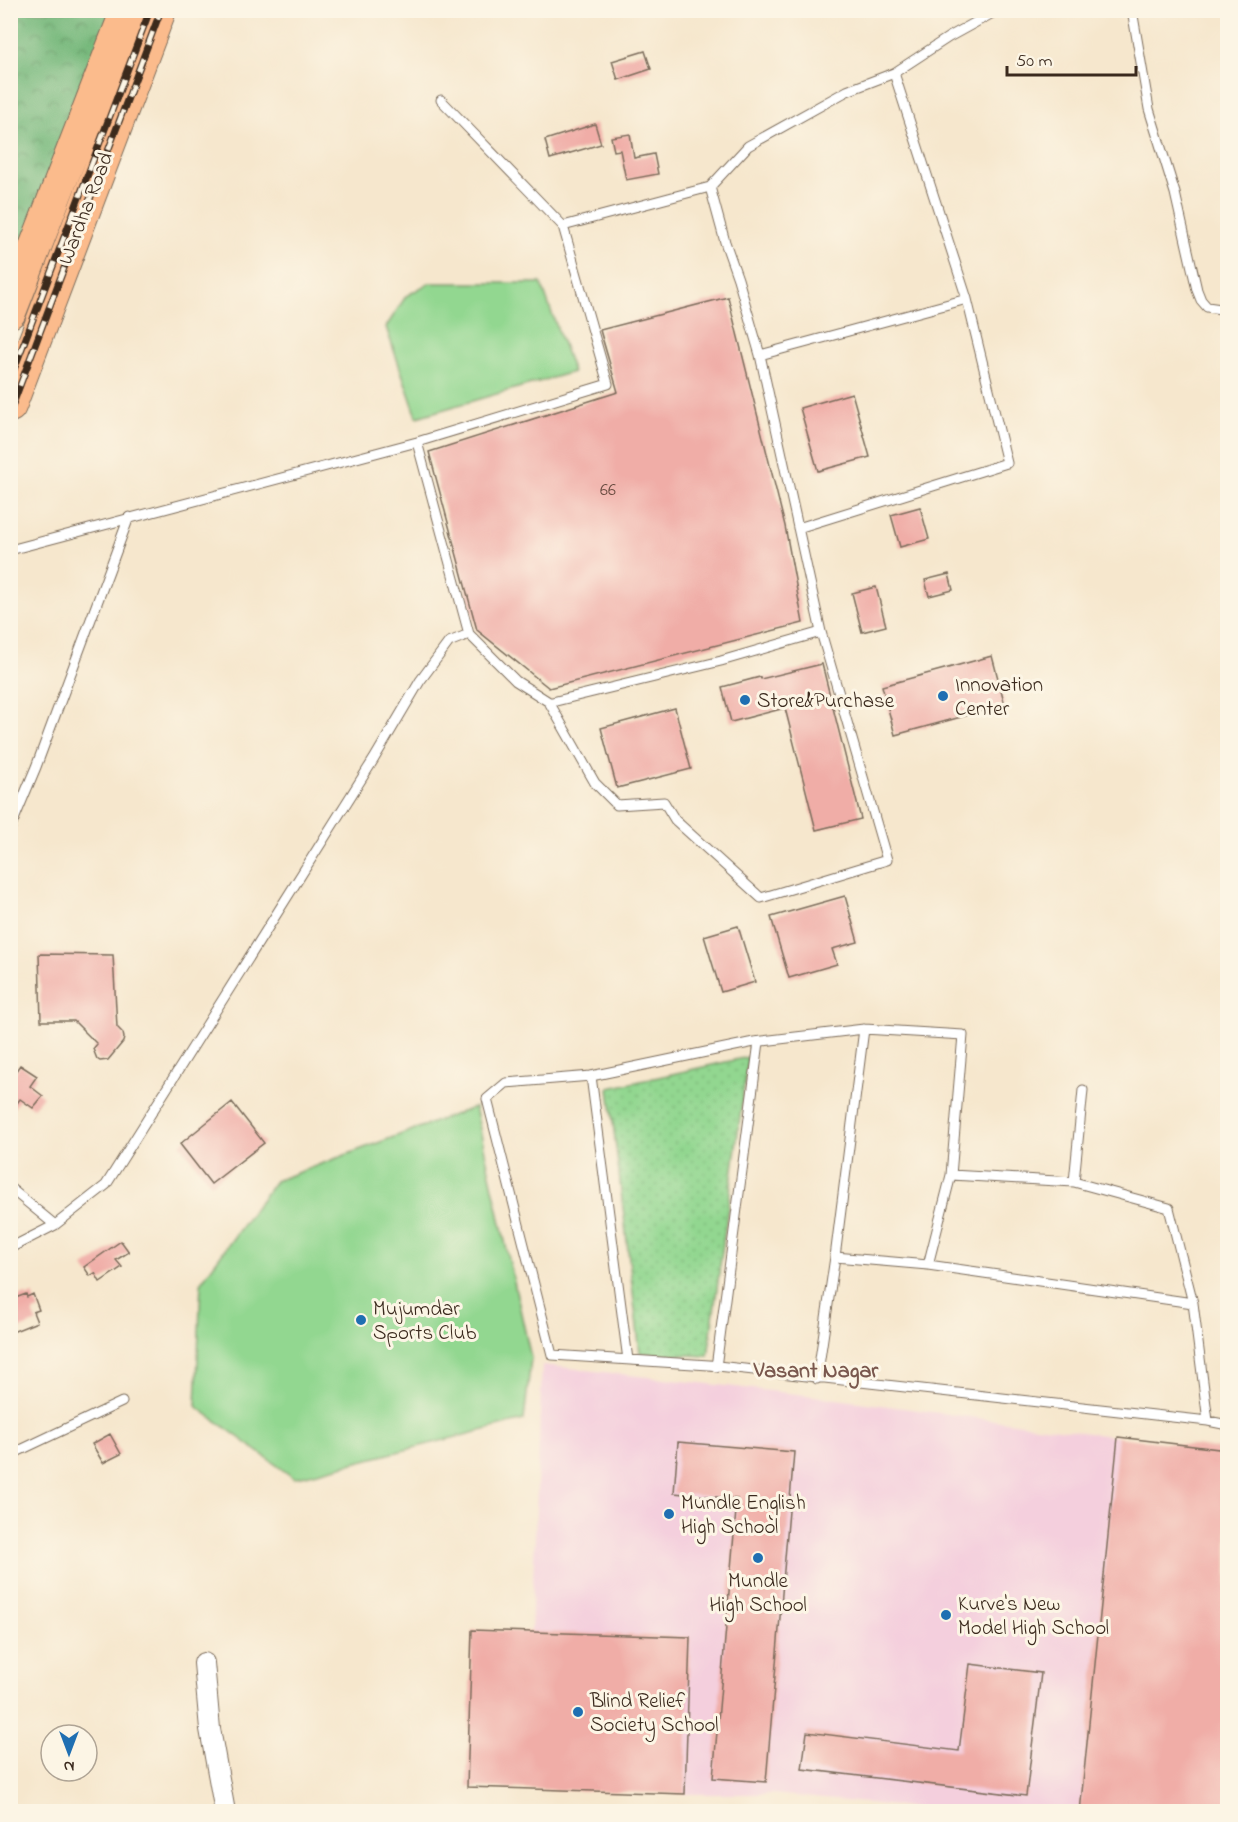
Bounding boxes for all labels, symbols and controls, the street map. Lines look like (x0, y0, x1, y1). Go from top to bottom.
scale bar (1007, 39, 1136, 77)
text: 50 m (1016, 49, 1053, 75)
street label: Wardha Road (52, 148, 122, 269)
house number: 66 (600, 478, 616, 504)
place label: Innovation Center (955, 671, 1043, 725)
place label: Store&Purchase (757, 687, 895, 717)
marker: Innovation Center (936, 689, 950, 703)
marker: Store&Purchase (738, 693, 752, 707)
place label: Mujumdar Sports Club (373, 1295, 476, 1349)
marker: Mujumdar Sports Club (354, 1313, 368, 1327)
district label: Vasant Nagar (753, 1356, 879, 1389)
place label: Mundle English High School (681, 1489, 806, 1545)
marker: Mundle English High School (662, 1507, 676, 1521)
marker: Mundle High School (751, 1551, 765, 1565)
place label: Mundle High School (709, 1567, 807, 1623)
place label: Kurve's New Model High School (958, 1590, 1109, 1646)
marker: Kurve's New Model High School (939, 1608, 953, 1622)
place label: Blind Relief Society School (589, 1687, 718, 1743)
marker: Blind Relief Society School (571, 1705, 585, 1719)
north arrow (39, 1723, 99, 1783)
text: N (63, 1754, 74, 1778)

